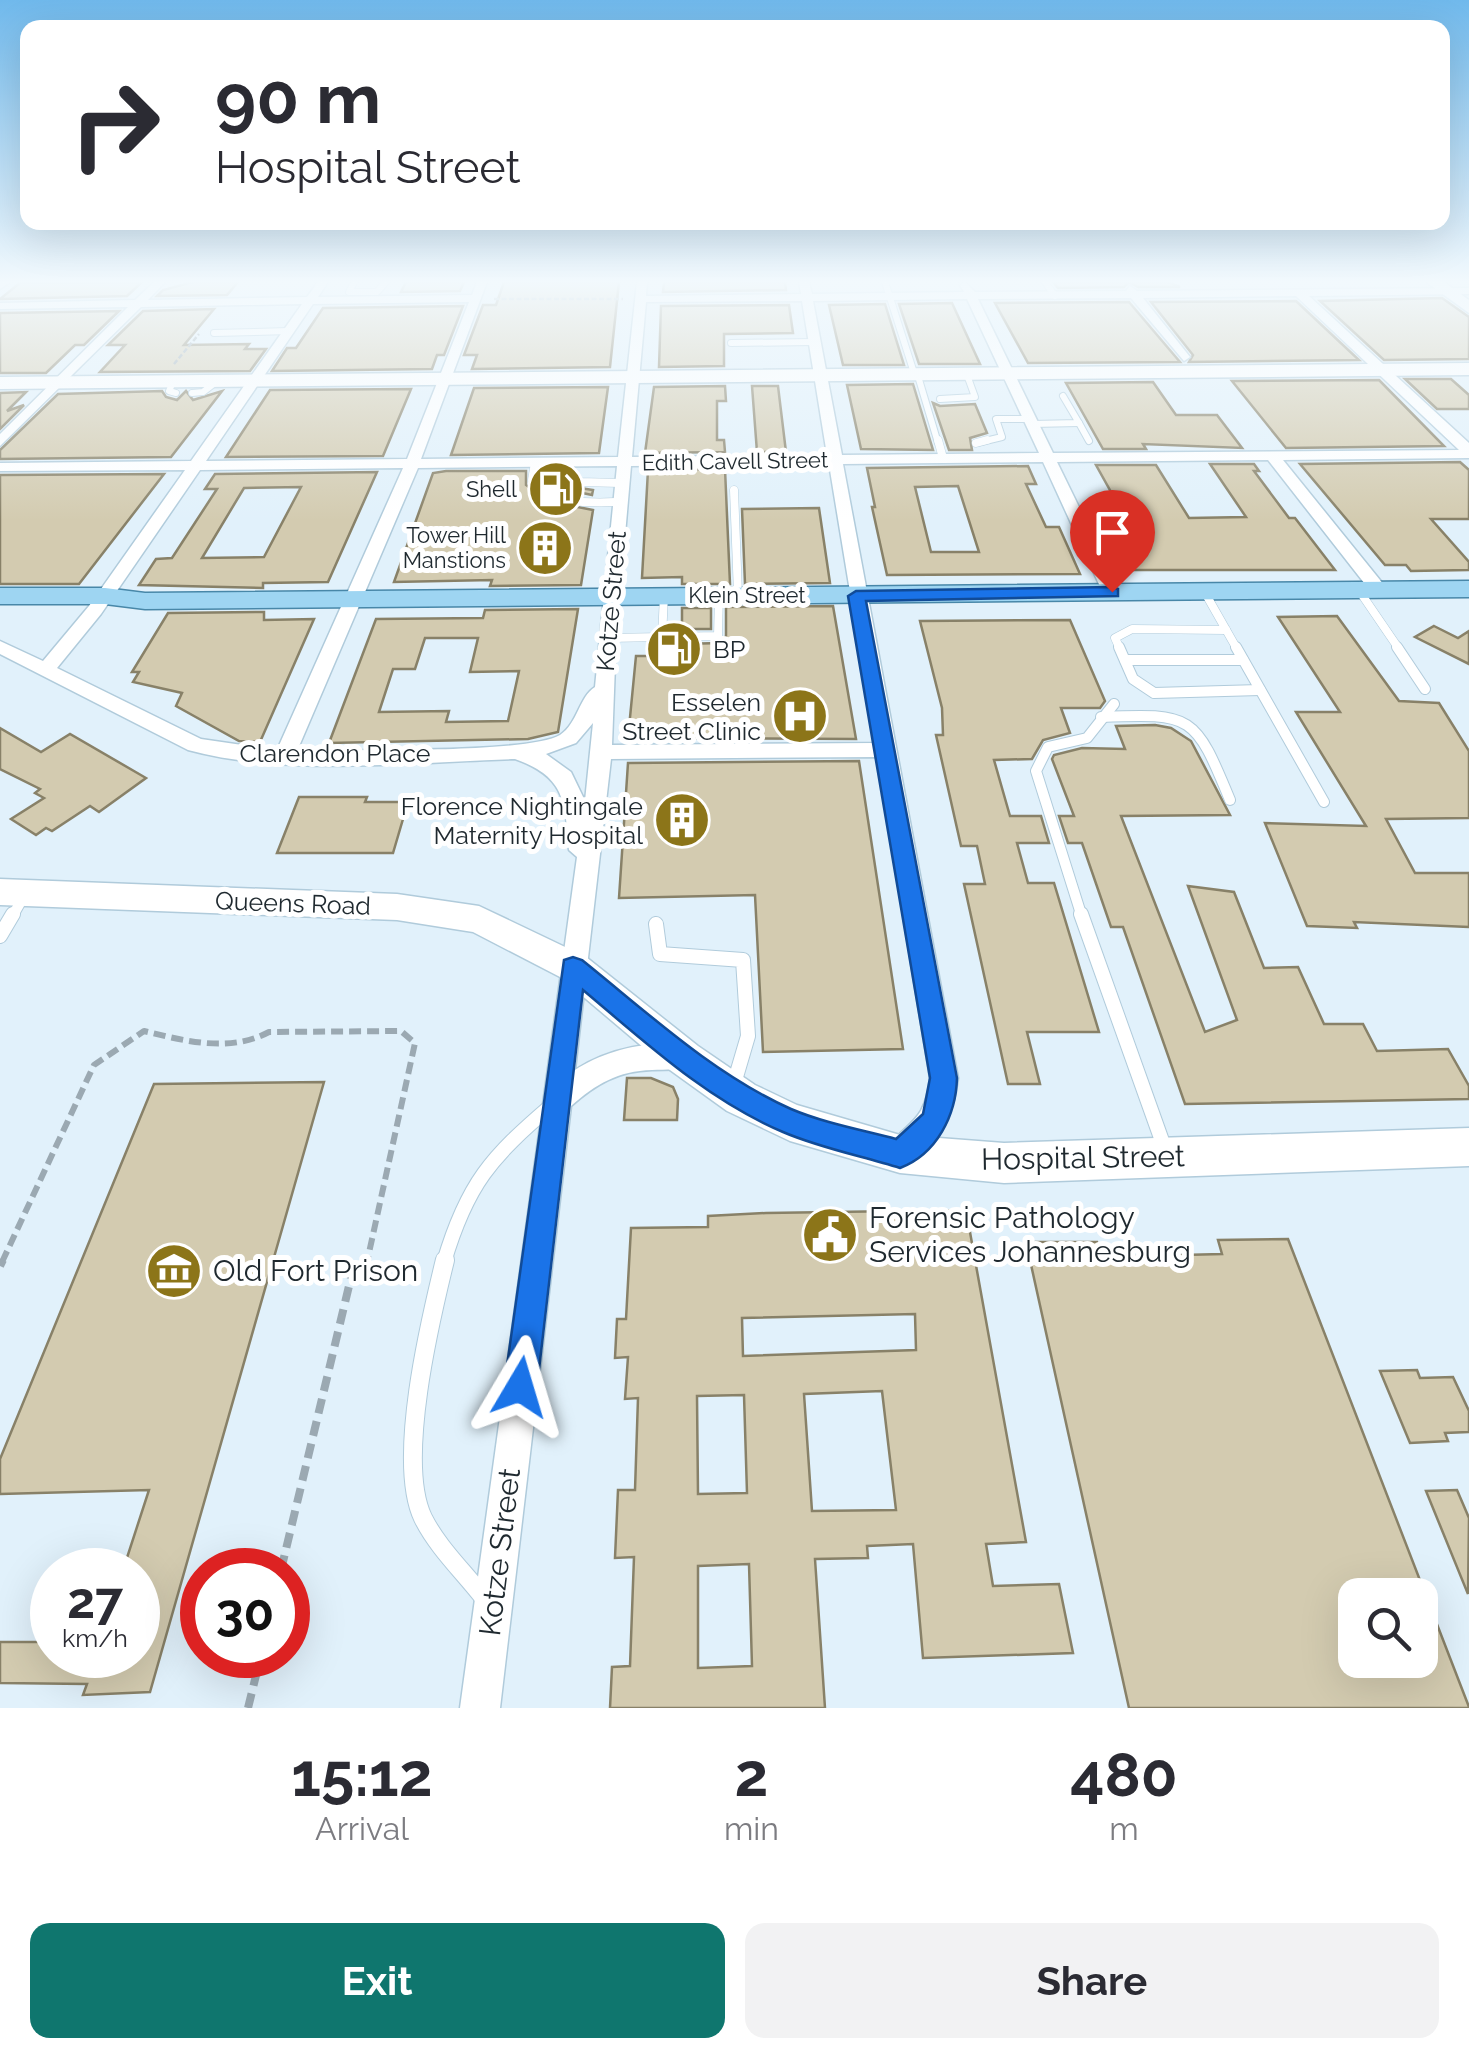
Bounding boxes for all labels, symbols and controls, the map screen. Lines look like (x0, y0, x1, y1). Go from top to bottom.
text: 90 m (215, 57, 381, 139)
icon: right (50, 60, 180, 190)
text: Hospital Street (215, 141, 521, 194)
street label: Edith Cavell Street (642, 446, 829, 476)
fuel station icon: Shell (526, 459, 586, 519)
place label: Shell (466, 476, 517, 502)
pin (1070, 490, 1155, 593)
icon: arrive (1085, 505, 1140, 560)
building icon: Tower Hill Manstions (515, 518, 575, 578)
place label: Tower Hill Manstions (403, 522, 506, 573)
street label: Kotze Street (590, 529, 632, 672)
street label: Klein Street (688, 582, 806, 608)
fuel station icon: BP (644, 619, 704, 679)
place label: BP (713, 634, 745, 664)
hospital icon: Esselen Street Clinic (770, 686, 830, 746)
place label: Esselen Street Clinic (622, 687, 761, 746)
street label: Clarendon Place (240, 738, 430, 768)
building icon: Florence Nightingale Maternity Hospital (652, 790, 712, 850)
place label: Florence Nightingale Maternity Hospital (401, 791, 643, 850)
street label: Queens Road (215, 885, 371, 921)
street label: Hospital Street (981, 1138, 1185, 1177)
place label: Forensic Pathology Services Johannesburg (869, 1200, 1191, 1269)
public building icon: Forensic Pathology Services Johannesburg (800, 1205, 860, 1265)
museum icon: Old Fort Prison (144, 1241, 204, 1301)
place label: Old Fort Prison (213, 1253, 418, 1288)
position arrow (468, 1335, 572, 1439)
street label: Kotze Street (472, 1466, 527, 1638)
speed limit sign: 30 (180, 1548, 310, 1678)
text: 27 (67, 1571, 123, 1630)
map controls (1338, 1578, 1438, 1678)
button: search (1338, 1578, 1438, 1678)
text: km/h (62, 1623, 128, 1653)
text: 15:12 (291, 1740, 433, 1810)
text: 2 (734, 1740, 768, 1810)
text: 480 (1070, 1740, 1178, 1810)
text: Arrival (315, 1810, 409, 1847)
text: min (724, 1810, 779, 1847)
text: m (1109, 1810, 1139, 1847)
button: Exit (30, 1923, 725, 2038)
button: Share (745, 1923, 1439, 2038)

